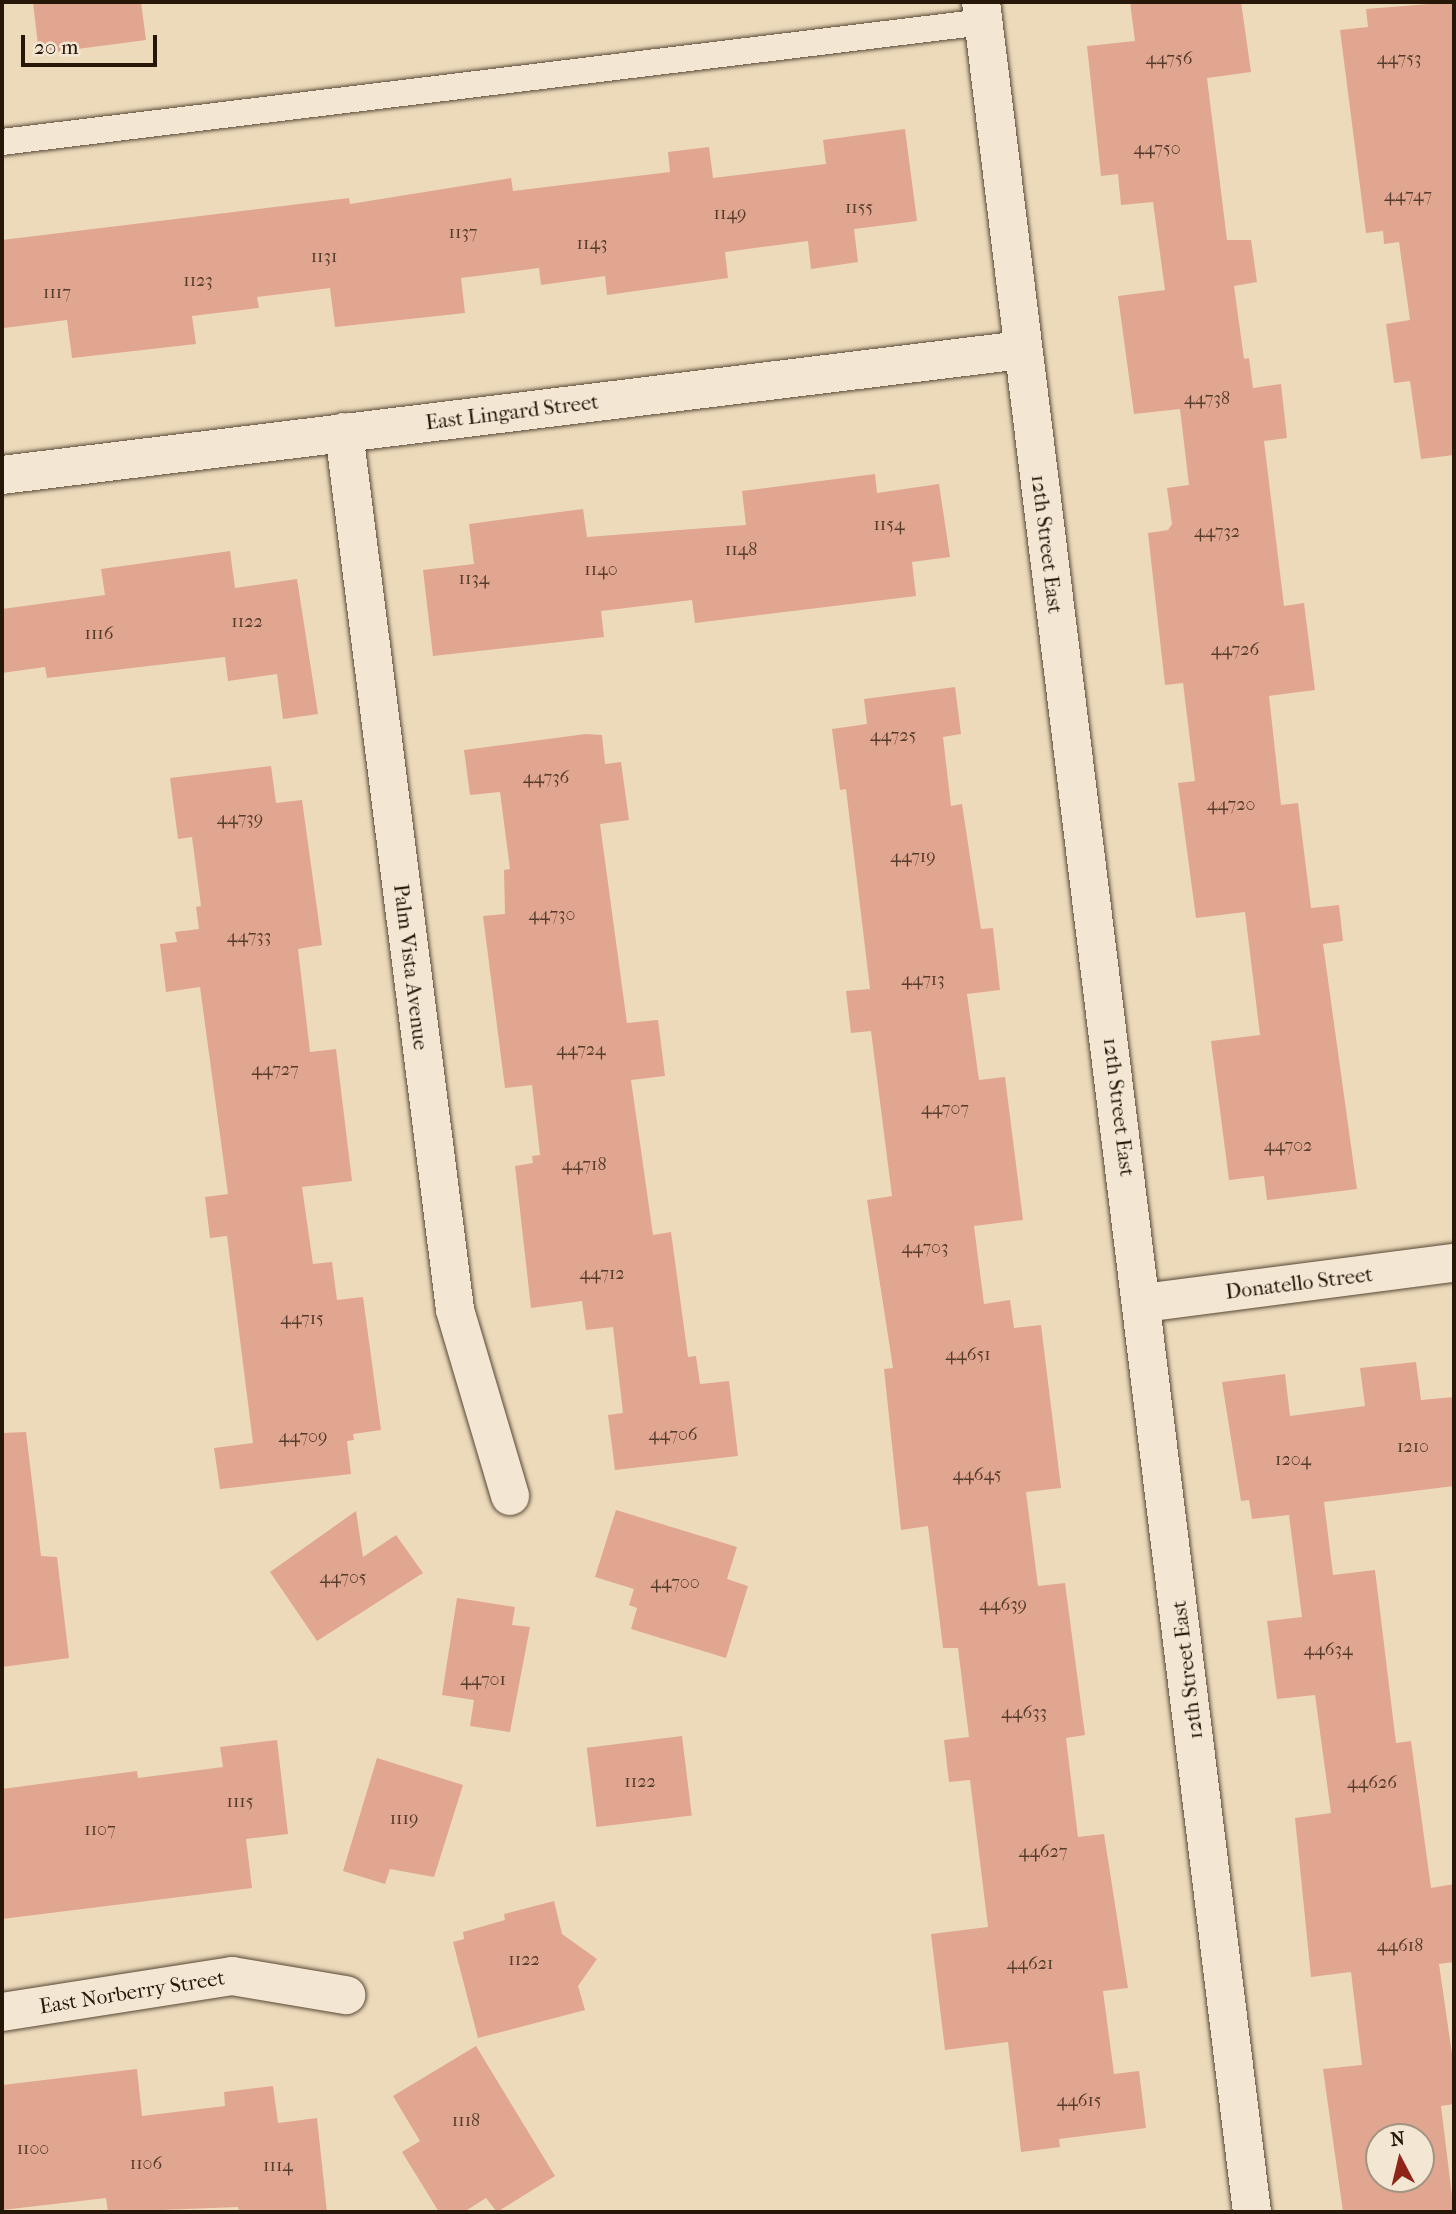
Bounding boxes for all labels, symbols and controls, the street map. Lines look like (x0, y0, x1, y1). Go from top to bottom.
scale bar (24, 21, 161, 65)
text: 20 m (34, 35, 78, 59)
house number: 44756 (1145, 48, 1193, 70)
house number: 44753 (1377, 48, 1421, 70)
house number: 44750 (1133, 138, 1181, 160)
house number: 44747 (1384, 185, 1432, 207)
house number: 1155 (845, 197, 873, 219)
house number: 1149 (714, 203, 746, 225)
house number: 1137 (449, 222, 477, 244)
house number: 1143 (577, 233, 607, 255)
house number: 1131 (311, 246, 337, 268)
house number: 1123 (183, 270, 213, 292)
house number: 1117 (43, 282, 71, 304)
house number: 44738 (1184, 388, 1230, 410)
street label: East Lingard Street (424, 389, 600, 435)
street label: 12th Street East (1026, 473, 1068, 615)
house number: 1154 (873, 514, 905, 536)
house number: 44732 (1194, 521, 1240, 543)
house number: 1148 (725, 539, 757, 561)
house number: 1140 (584, 559, 618, 581)
house number: 1134 (459, 568, 489, 590)
house number: 1122 (231, 611, 263, 633)
house number: 1116 (85, 623, 113, 645)
house number: 44726 (1211, 639, 1259, 661)
house number: 44725 (870, 725, 916, 747)
house number: 44736 (523, 767, 569, 789)
house number: 44720 (1207, 794, 1255, 816)
house number: 44739 (217, 808, 263, 830)
house number: 44719 (890, 846, 936, 868)
street label: Palm Vista Avenue (388, 883, 434, 1051)
house number: 44730 (529, 904, 575, 926)
house number: 44733 (227, 926, 271, 948)
house number: 44713 (901, 969, 945, 991)
street label: 12th Street East (1098, 1036, 1140, 1178)
house number: 44724 (556, 1039, 606, 1061)
house number: 44727 (251, 1059, 299, 1081)
house number: 44707 (921, 1098, 969, 1120)
house number: 44702 (1264, 1135, 1312, 1157)
house number: 44718 (562, 1154, 606, 1176)
house number: 44703 (902, 1237, 948, 1259)
street label: Donatello Street (1224, 1261, 1374, 1305)
house number: 44712 (579, 1263, 625, 1285)
house number: 44715 (280, 1308, 324, 1330)
house number: 44651 (945, 1344, 991, 1366)
house number: 44706 (648, 1424, 698, 1446)
house number: 44709 (279, 1426, 327, 1448)
house number: 1210 (1397, 1436, 1429, 1458)
house number: 1204 (1275, 1449, 1311, 1471)
house number: 44645 (953, 1464, 1001, 1486)
house number: 44705 (319, 1567, 367, 1589)
house number: 44700 (650, 1572, 700, 1594)
house number: 44639 (979, 1594, 1027, 1616)
street label: 12th Street East (1166, 1599, 1208, 1741)
house number: 44634 (1303, 1639, 1353, 1661)
house number: 44701 (460, 1669, 506, 1691)
house number: 44633 (1001, 1702, 1047, 1724)
house number: 1122 (624, 1771, 656, 1793)
house number: 44626 (1347, 1772, 1397, 1794)
house number: 1115 (227, 1791, 253, 1813)
house number: 1119 (390, 1808, 418, 1830)
house number: 1107 (84, 1819, 116, 1841)
house number: 44627 (1018, 1841, 1068, 1863)
house number: 44618 (1377, 1935, 1423, 1957)
house number: 1122 (508, 1949, 540, 1971)
house number: 44621 (1007, 1953, 1053, 1975)
street label: East Norberry Street (37, 1965, 227, 2019)
house number: 44615 (1056, 2090, 1102, 2112)
house number: 1118 (452, 2110, 480, 2132)
north arrow (1365, 2123, 1435, 2193)
text: N (1389, 2127, 1406, 2151)
house number: 1100 (17, 2138, 49, 2160)
house number: 1106 (130, 2153, 162, 2175)
house number: 1114 (263, 2155, 293, 2177)

